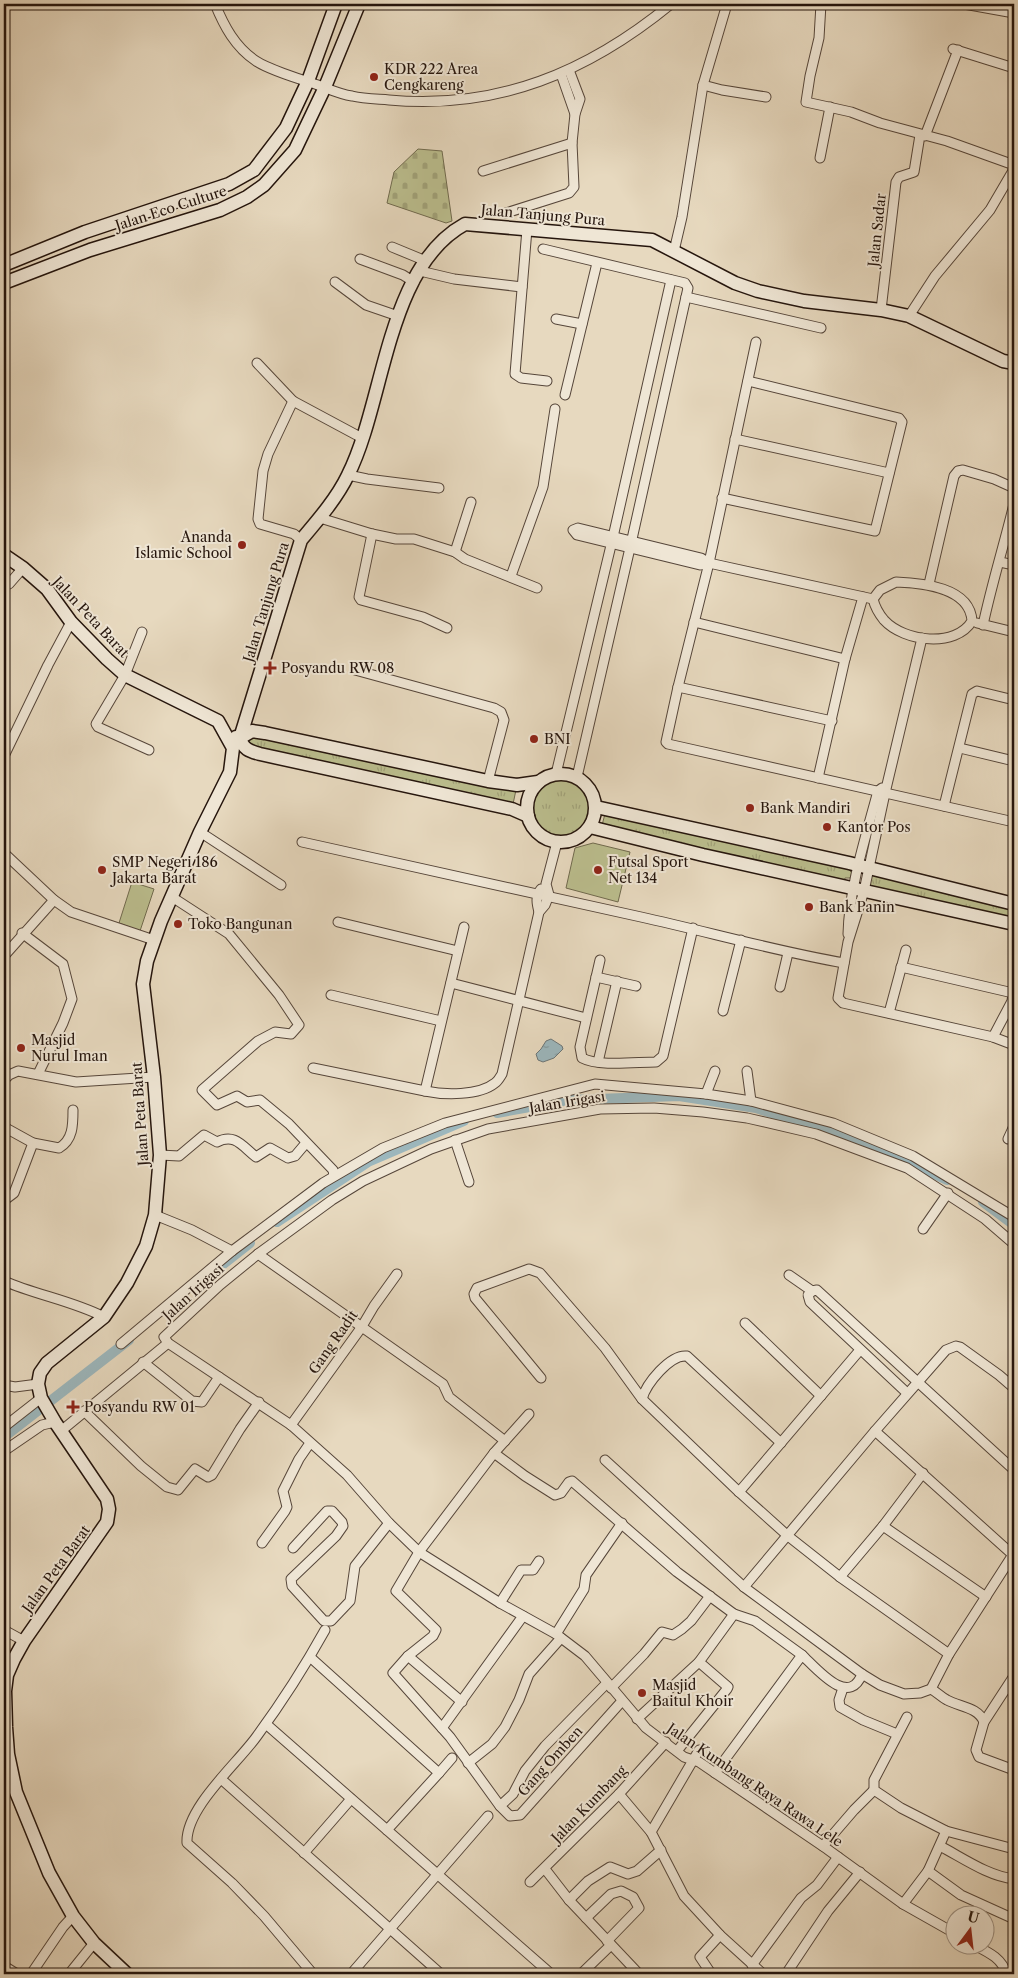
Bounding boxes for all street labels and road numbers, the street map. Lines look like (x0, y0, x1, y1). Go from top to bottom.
street label: Jalan Eco Culture (111, 181, 229, 235)
street label: Jalan Sadar (864, 192, 890, 270)
street label: Jalan Tanjung Pura (478, 200, 606, 229)
street label: Jalan Tanjung Pura (239, 539, 293, 666)
street label: Jalan Peta Barat (48, 571, 133, 661)
street label: Jalan Peta Barat (127, 1061, 153, 1169)
street label: Jalan Irigasi (526, 1087, 606, 1117)
street label: Jalan Irigasi (157, 1260, 228, 1326)
street label: Gang Radit (304, 1307, 362, 1377)
street label: Jalan Peta Barat (17, 1522, 94, 1618)
street label: Jalan Kumbang Raya Rawa Lele (662, 1718, 847, 1851)
street label: Gang Omben (514, 1722, 586, 1800)
street label: Jalan Kumbang (546, 1761, 631, 1848)

